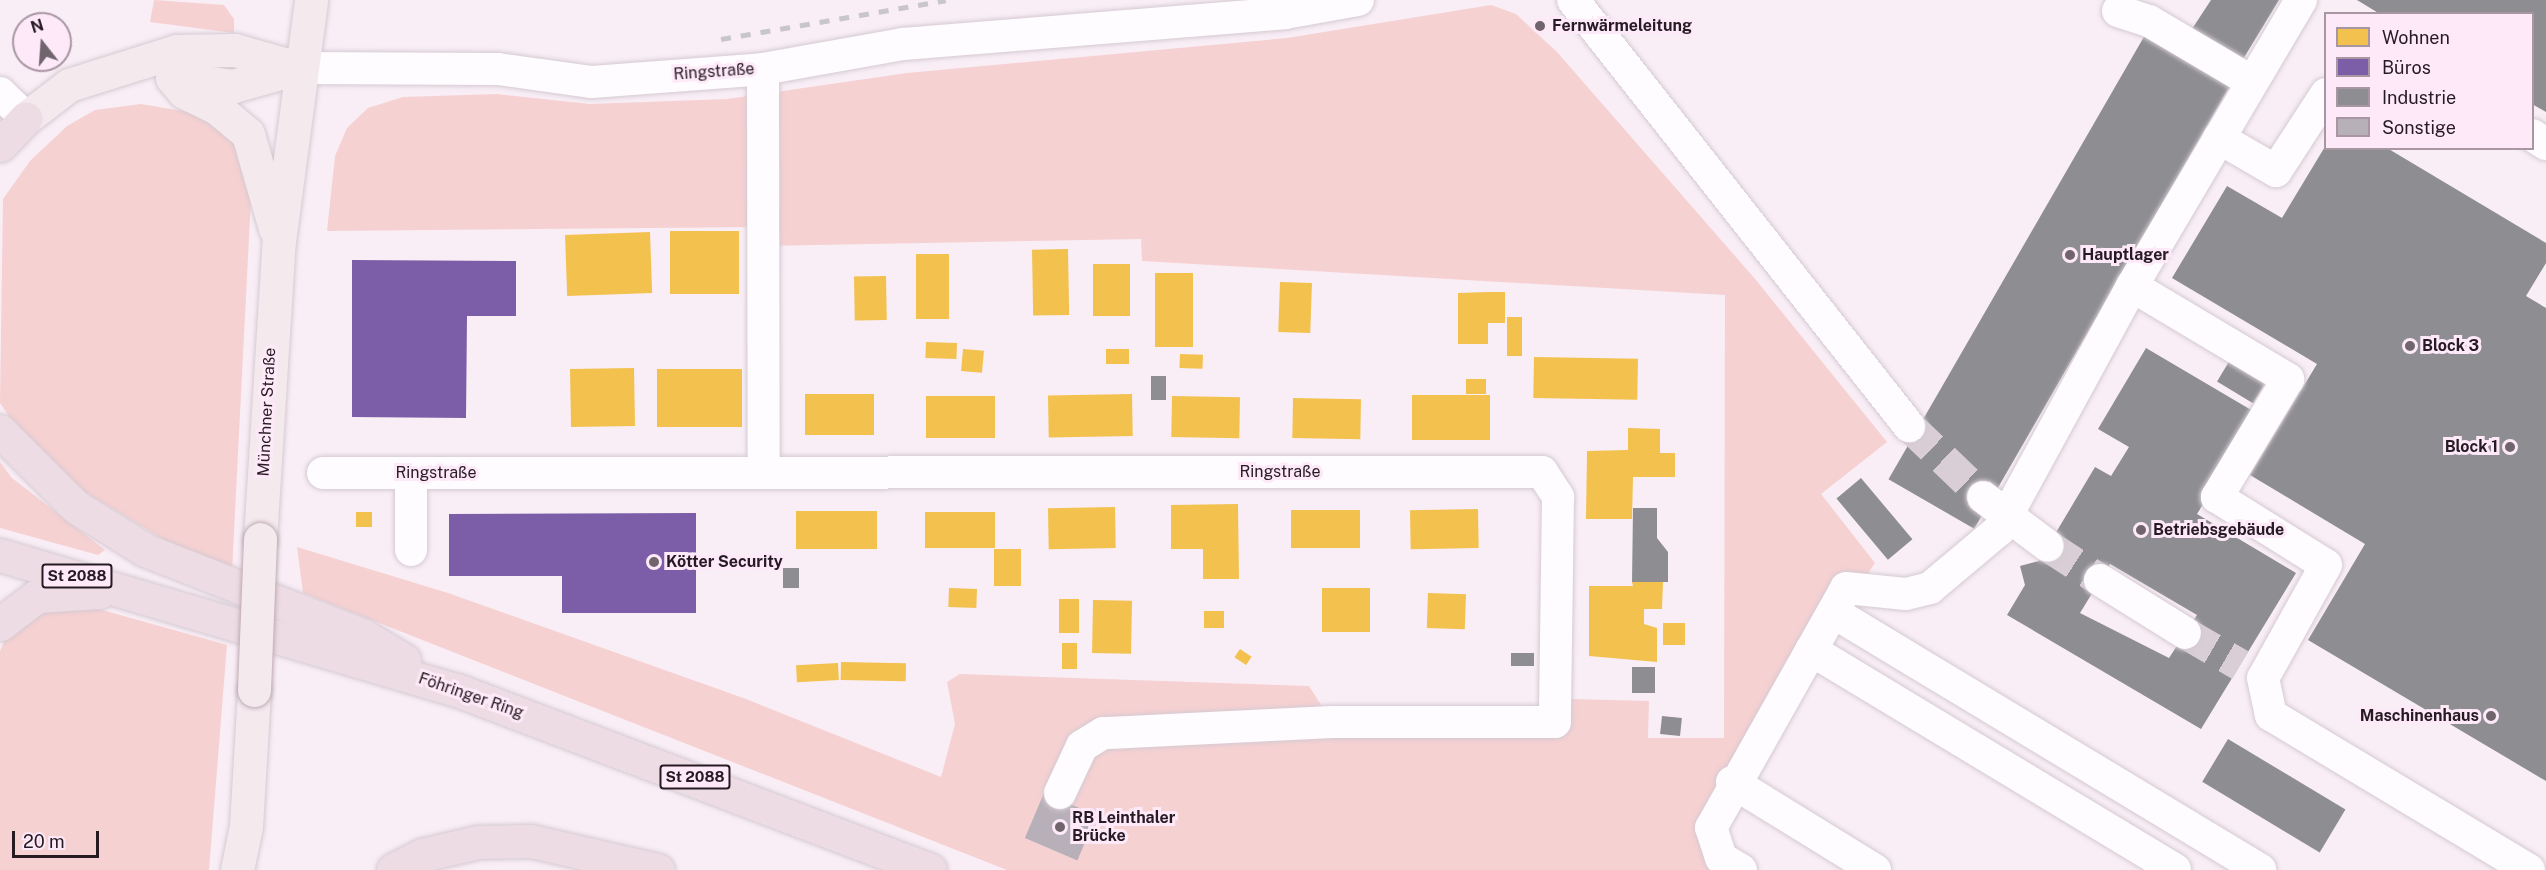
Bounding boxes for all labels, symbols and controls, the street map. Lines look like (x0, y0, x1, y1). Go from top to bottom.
north arrow (12, 12, 72, 72)
legend (2324, 12, 2534, 150)
text: N (28, 15, 46, 37)
place label: Fernwärmeleitung (1552, 16, 1692, 36)
marker: Fernwärmeleitung (1533, 19, 1547, 33)
text: Wohnen (2382, 27, 2450, 48)
text: Büros (2382, 57, 2431, 78)
street label: Ringstraße (673, 60, 755, 84)
text: Industrie (2382, 87, 2456, 108)
text: Sonstige (2382, 117, 2456, 138)
place label: Hauptlager (2082, 245, 2169, 265)
marker: Hauptlager (2063, 248, 2077, 262)
place label: Block 3 (2422, 336, 2479, 356)
marker: Block 3 (2403, 339, 2417, 353)
street label: Münchner Straße (254, 347, 280, 477)
place label: Block 1 (2445, 437, 2498, 457)
marker: Block 1 (2503, 440, 2517, 454)
street label: Ringstraße (1239, 462, 1321, 482)
street label: Ringstraße (395, 463, 477, 483)
place label: Betriebsgebäude (2153, 520, 2284, 540)
marker: Betriebsgebäude (2134, 523, 2148, 537)
place label: Kötter Security (666, 552, 783, 572)
marker: Kötter Security (647, 555, 661, 569)
road number: St 2088 (41, 564, 113, 588)
street label: Föhringer Ring (416, 669, 526, 723)
place label: Maschinenhaus (2360, 706, 2479, 726)
marker: Maschinenhaus (2484, 709, 2498, 723)
road number: St 2088 (659, 765, 731, 789)
place label: RB Leinthaler Brücke (1072, 808, 1175, 846)
scale bar (15, 819, 102, 857)
marker: RB Leinthaler Brücke (1053, 820, 1067, 834)
text: 20 m (23, 831, 65, 852)

